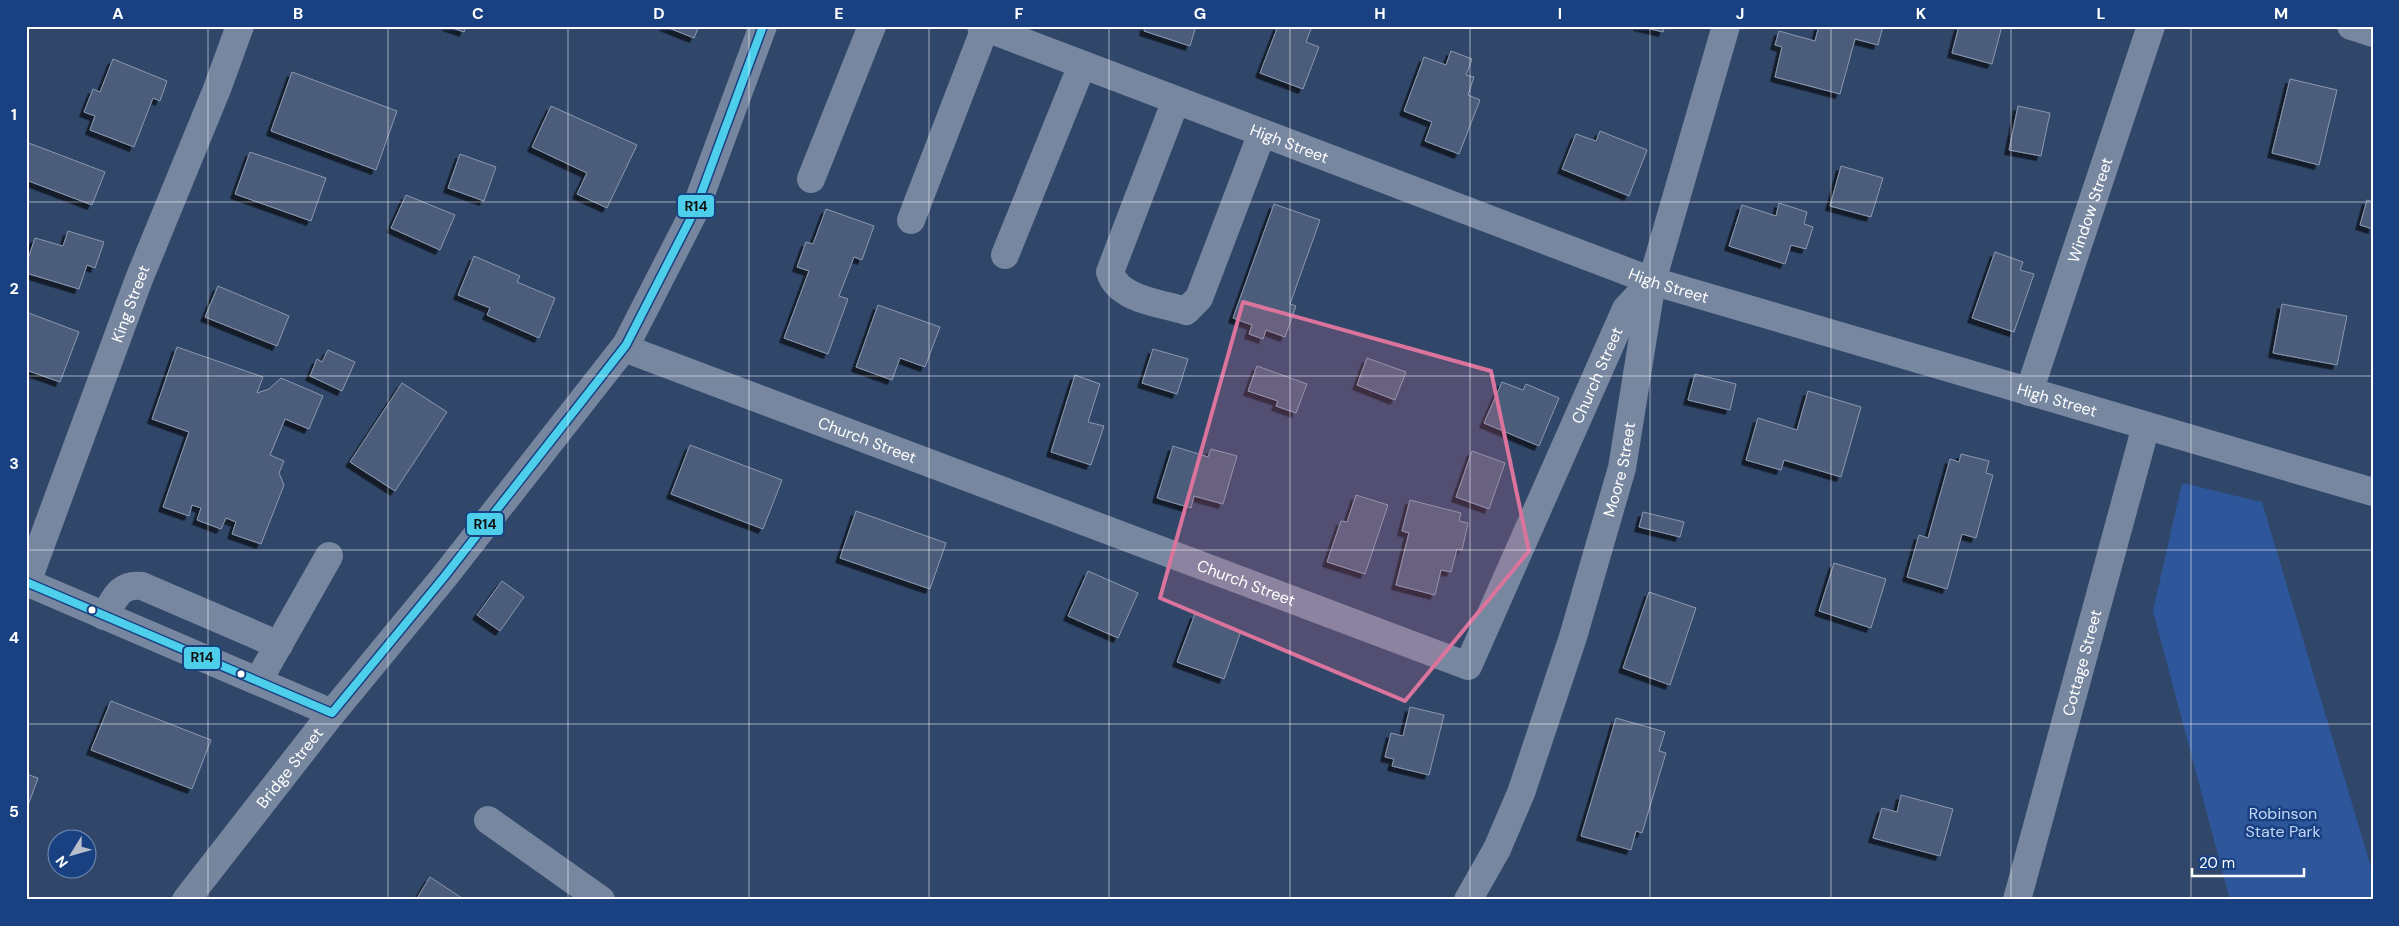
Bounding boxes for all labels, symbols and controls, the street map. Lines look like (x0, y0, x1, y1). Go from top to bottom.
text: A (112, 3, 124, 24)
text: B (293, 3, 303, 24)
text: C (472, 3, 484, 24)
text: D (653, 3, 665, 24)
text: E (834, 3, 844, 24)
text: F (1015, 3, 1024, 24)
text: G (1194, 3, 1206, 24)
text: H (1374, 3, 1386, 24)
text: I (1558, 3, 1562, 24)
text: J (1736, 3, 1744, 24)
text: K (1916, 3, 1927, 24)
text: L (2097, 3, 2106, 24)
text: M (2274, 3, 2288, 24)
text: 1 (11, 104, 17, 125)
street label: High Street (1247, 119, 1332, 168)
street label: Window Street (2062, 155, 2117, 265)
line badge: R14 (677, 194, 715, 218)
text: R14 (684, 197, 708, 215)
street label: King Street (106, 262, 154, 345)
street label: High Street (1626, 263, 1711, 307)
text: 2 (9, 278, 19, 299)
street label: Church Street (1566, 324, 1627, 427)
street label: High Street (2015, 378, 2100, 421)
street label: Church Street (815, 412, 919, 468)
street label: Moore Street (1598, 420, 1640, 519)
text: 3 (9, 453, 19, 474)
line badge: R14 (466, 512, 504, 536)
text: R14 (473, 515, 497, 533)
street label: Church Street (1194, 554, 1298, 611)
unlabelled marker (87, 605, 97, 615)
street label: Cottage Street (2057, 607, 2106, 718)
text: 4 (9, 627, 19, 648)
line badge: R14 (183, 646, 221, 670)
text: R14 (190, 648, 214, 666)
unlabelled marker (236, 669, 246, 679)
street label: Bridge Street (251, 723, 327, 812)
text: 5 (9, 801, 19, 822)
park label: Robinson State Park (2245, 803, 2321, 842)
north arrow (48, 828, 98, 878)
scale bar (2192, 846, 2304, 878)
text: N (51, 852, 72, 871)
text: 20 m (2199, 853, 2235, 873)

